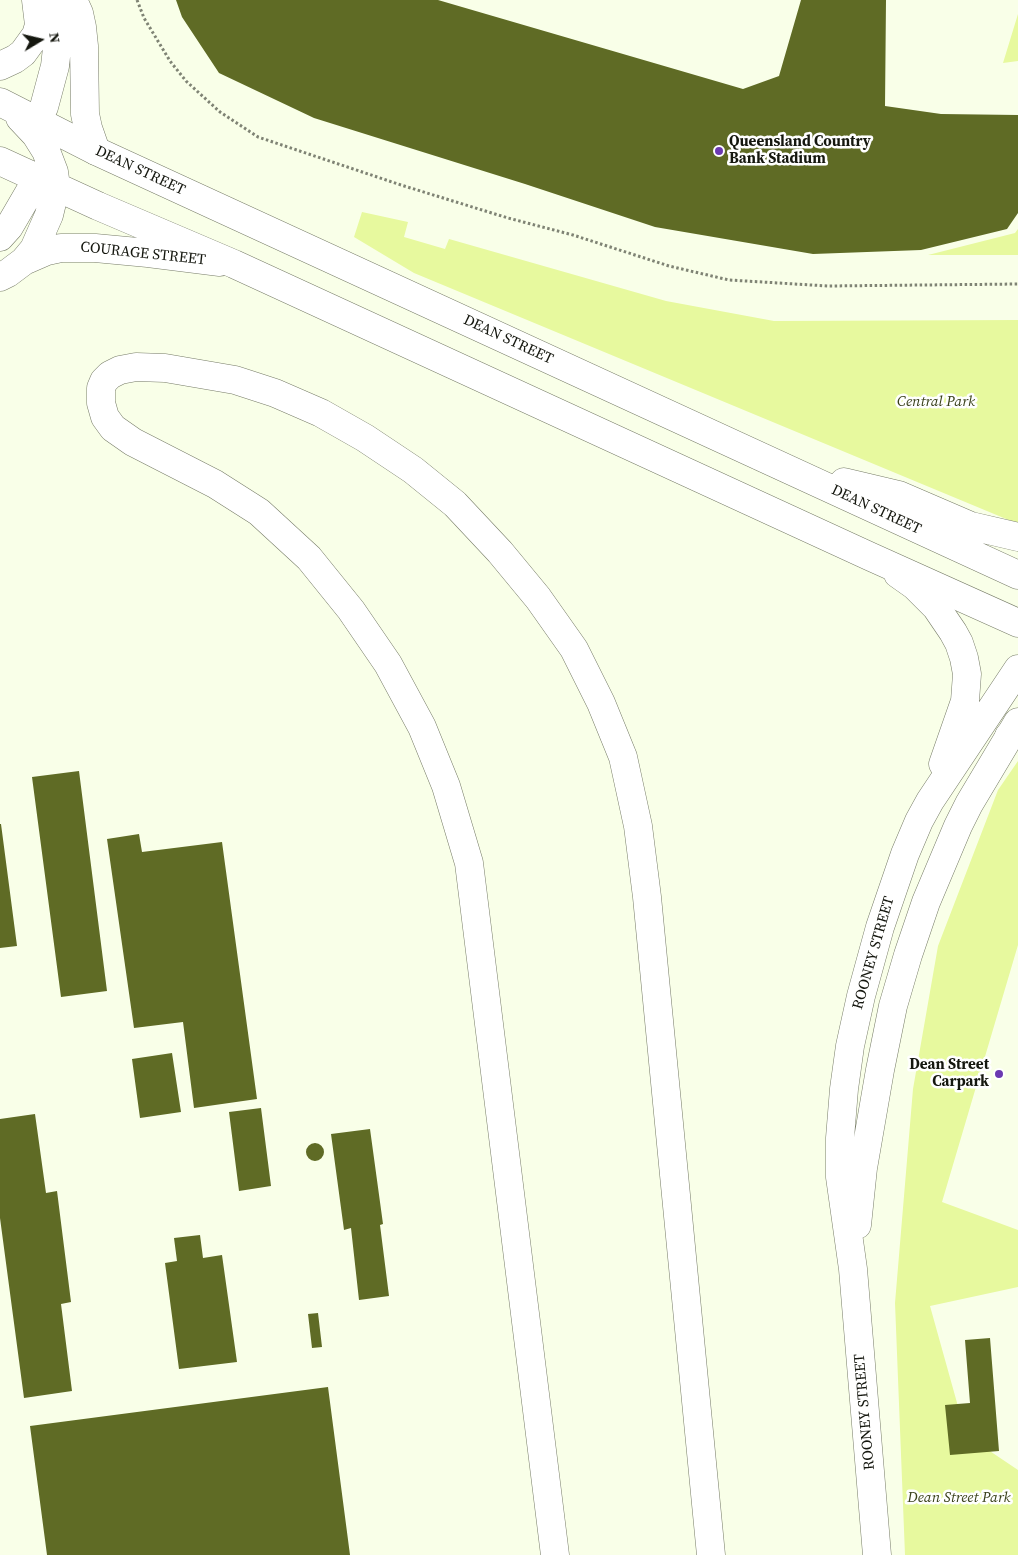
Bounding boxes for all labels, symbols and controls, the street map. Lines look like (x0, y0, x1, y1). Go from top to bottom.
north arrow (15, 15, 65, 65)
text: N (44, 31, 65, 44)
place label: Queensland Country Bank Stadium (729, 133, 871, 168)
street label: DEAN STREET (92, 142, 188, 200)
marker: Queensland Country Bank Stadium (713, 145, 725, 157)
street label: COURAGE STREET (80, 238, 206, 270)
street label: DEAN STREET (460, 311, 556, 369)
park label: Central Park (897, 393, 975, 411)
street label: DEAN STREET (828, 481, 924, 539)
street label: ROONEY STREET (849, 894, 899, 1012)
place label: Dean Street Carpark (909, 1056, 989, 1091)
marker: Dean Street Carpark (993, 1068, 1005, 1080)
street label: ROONEY STREET (851, 1353, 879, 1471)
park label: Dean Street Park (907, 1489, 1011, 1507)

